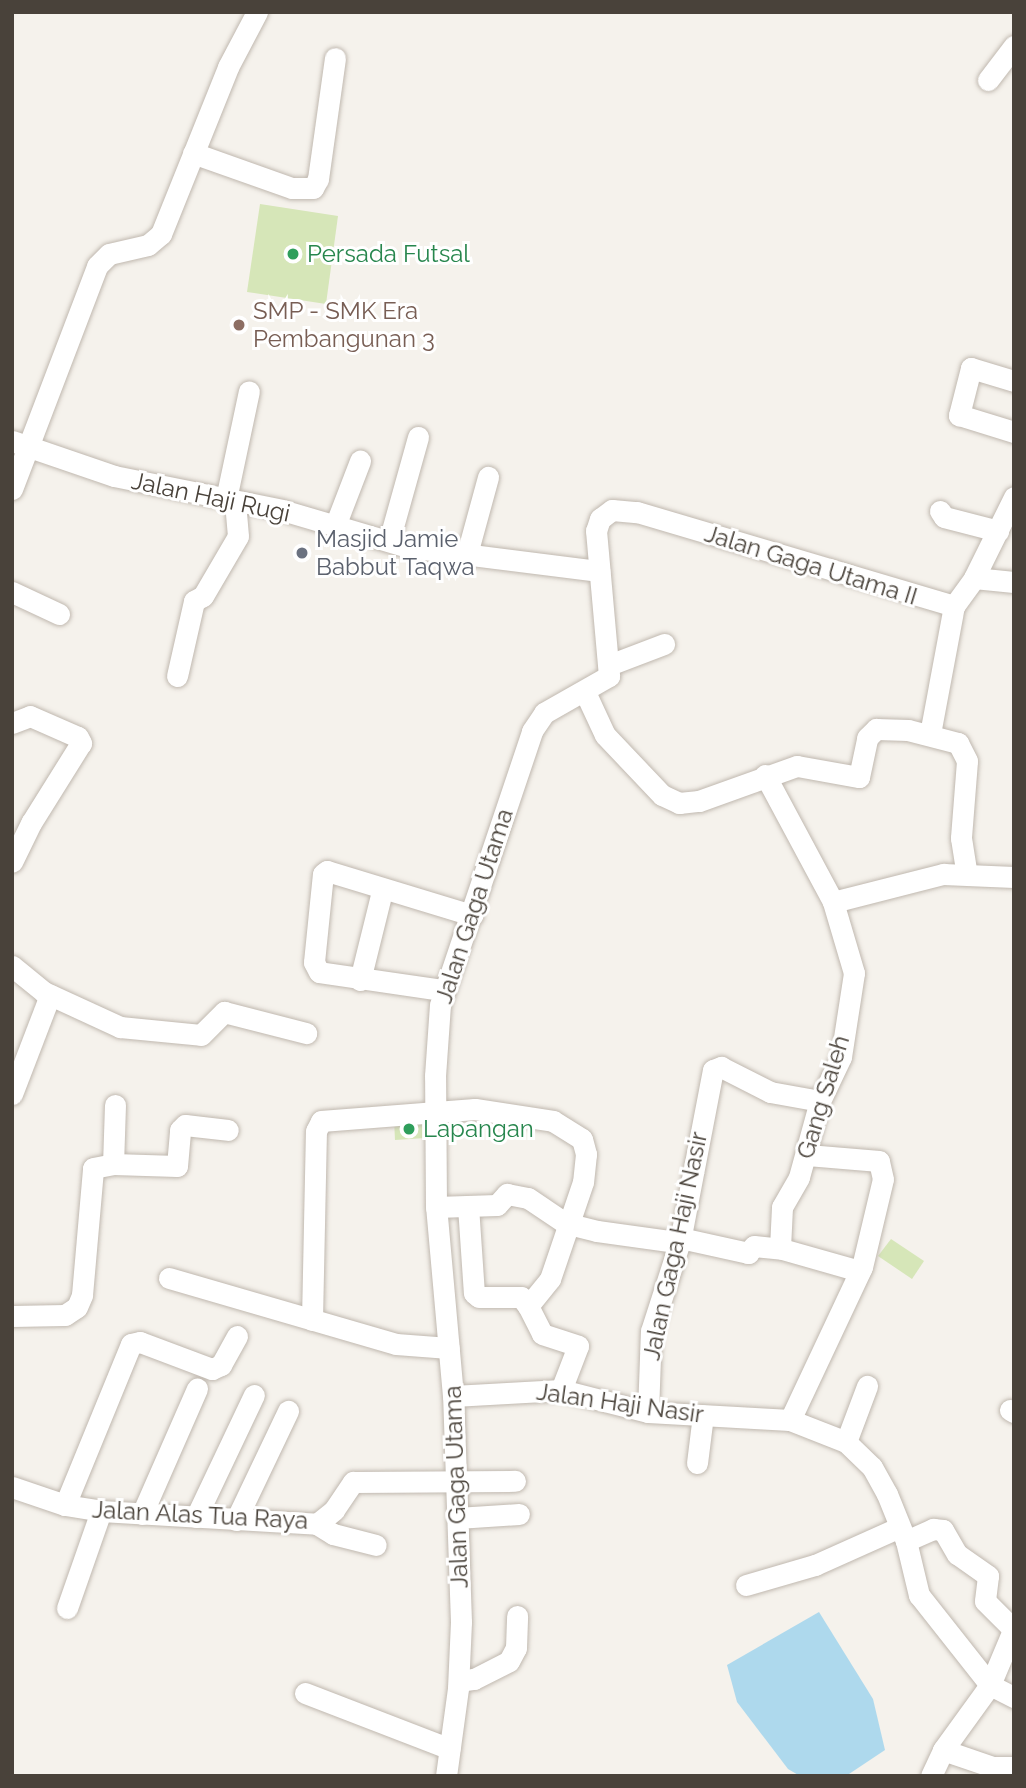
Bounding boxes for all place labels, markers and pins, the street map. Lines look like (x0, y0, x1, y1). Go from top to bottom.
place label: Persada Futsal (307, 240, 470, 268)
marker: Persada Futsal (285, 246, 301, 262)
place label: SMP - SMK Era Pembangunan 3 (253, 297, 435, 353)
marker: SMP - SMK Era Pembangunan 3 (231, 317, 247, 333)
place label: Masjid Jamie Babbut Taqwa (316, 525, 475, 581)
marker: Masjid Jamie Babbut Taqwa (294, 545, 310, 561)
place label: Lapangan (423, 1115, 534, 1143)
marker: Lapangan (401, 1121, 417, 1137)

